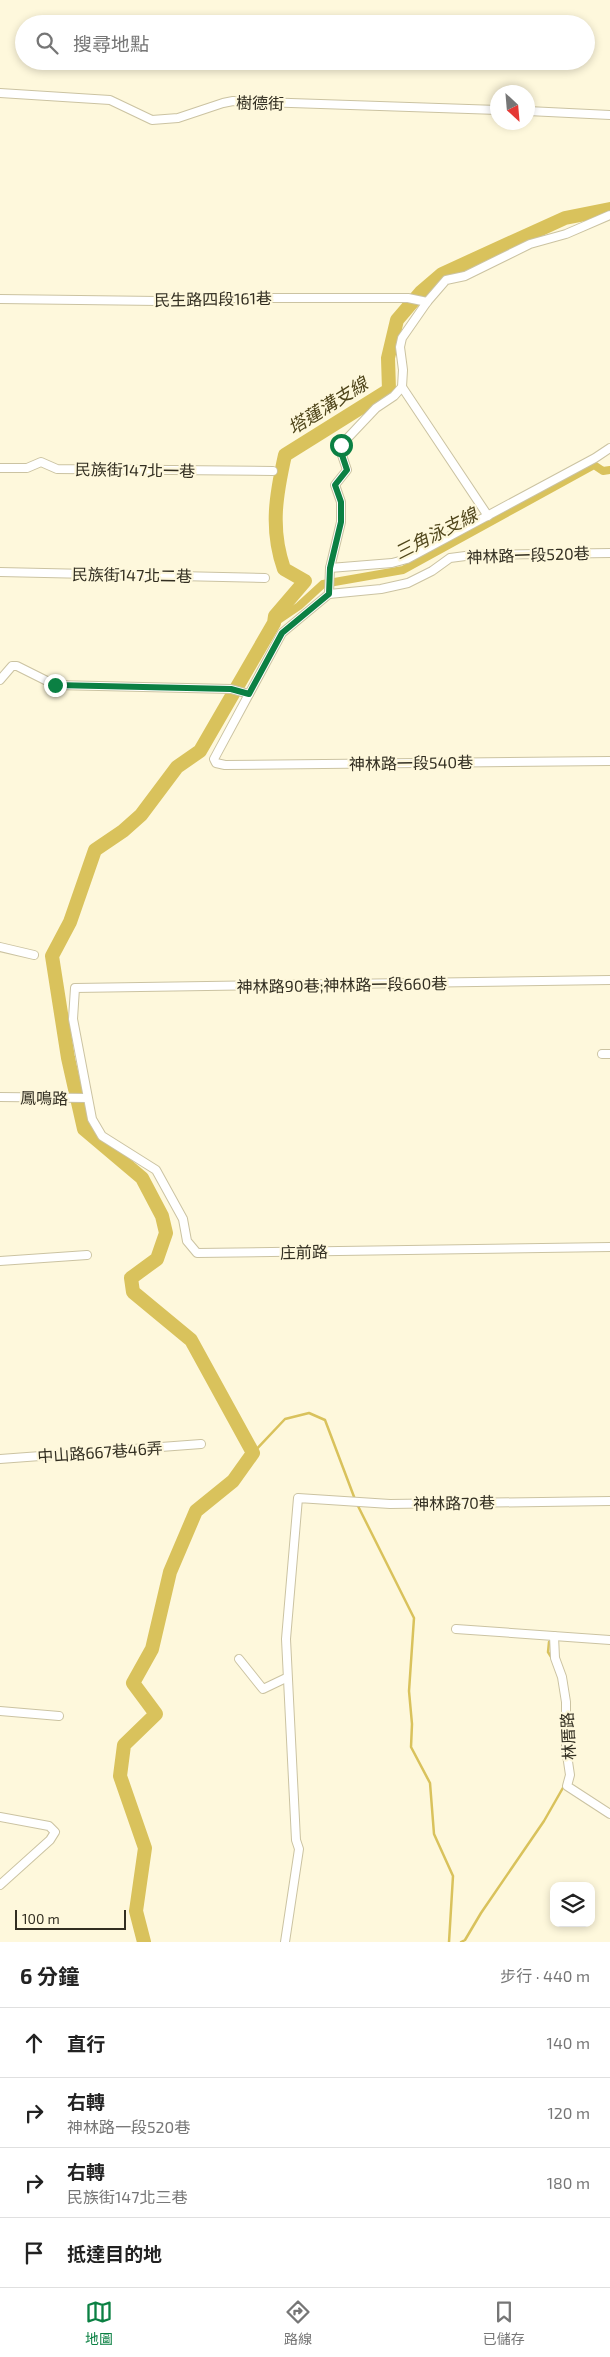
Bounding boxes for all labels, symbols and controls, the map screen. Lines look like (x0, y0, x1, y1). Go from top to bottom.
search box (15, 15, 595, 70)
icon: search (33, 29, 61, 57)
text: 搜尋地點 (73, 32, 149, 55)
north arrow (490, 85, 535, 130)
street label: 樹德街 (236, 93, 284, 112)
street label: 民生路四段161巷 (154, 288, 272, 309)
water label: 塔蓮溝支線 (283, 371, 373, 438)
route start (330, 434, 353, 457)
street label: 民族街147北一巷 (75, 459, 195, 480)
water label: 三角泳支線 (390, 502, 482, 563)
street label: 神林路一段520巷 (466, 543, 590, 566)
street label: 民族街147北二巷 (72, 564, 192, 585)
route end (44, 674, 67, 697)
street label: 神林路一段540巷 (349, 752, 473, 773)
street label: 神林路90巷;神林路一段660巷 (237, 973, 447, 996)
street label: 鳳鳴路 (20, 1088, 68, 1107)
street label: 庄前路 (280, 1242, 328, 1261)
street label: 中山路667巷46弄 (37, 1438, 163, 1465)
street label: 神林路70巷 (413, 1492, 495, 1513)
street label: 林厝路 (557, 1712, 578, 1760)
map controls (550, 1882, 595, 1927)
button: layers (550, 1882, 595, 1927)
scale bar (15, 1907, 126, 1930)
text: 100 m (22, 1910, 60, 1927)
text: 6 分鐘 (20, 1963, 79, 1988)
text: 步行 · 440 m (500, 1966, 590, 1985)
icon: ahead (20, 2029, 48, 2057)
text: 直行 (67, 2032, 105, 2055)
text: 140 m (547, 2033, 590, 2052)
text: 右轉 (67, 2090, 105, 2113)
icon: right (20, 2099, 48, 2127)
text: 120 m (547, 2103, 590, 2122)
text: 神林路一段520巷 (67, 2117, 190, 2136)
text: 右轉 (67, 2160, 105, 2183)
icon: right (20, 2169, 48, 2197)
text: 180 m (547, 2173, 590, 2192)
text: 民族街147北三巷 (67, 2187, 187, 2206)
icon: arrive (20, 2239, 48, 2267)
text: 抵達目的地 (67, 2242, 162, 2265)
tab: 地圖 (85, 2298, 113, 2348)
tab: 路線 (284, 2298, 312, 2348)
tab: 已儲存 (483, 2298, 525, 2348)

